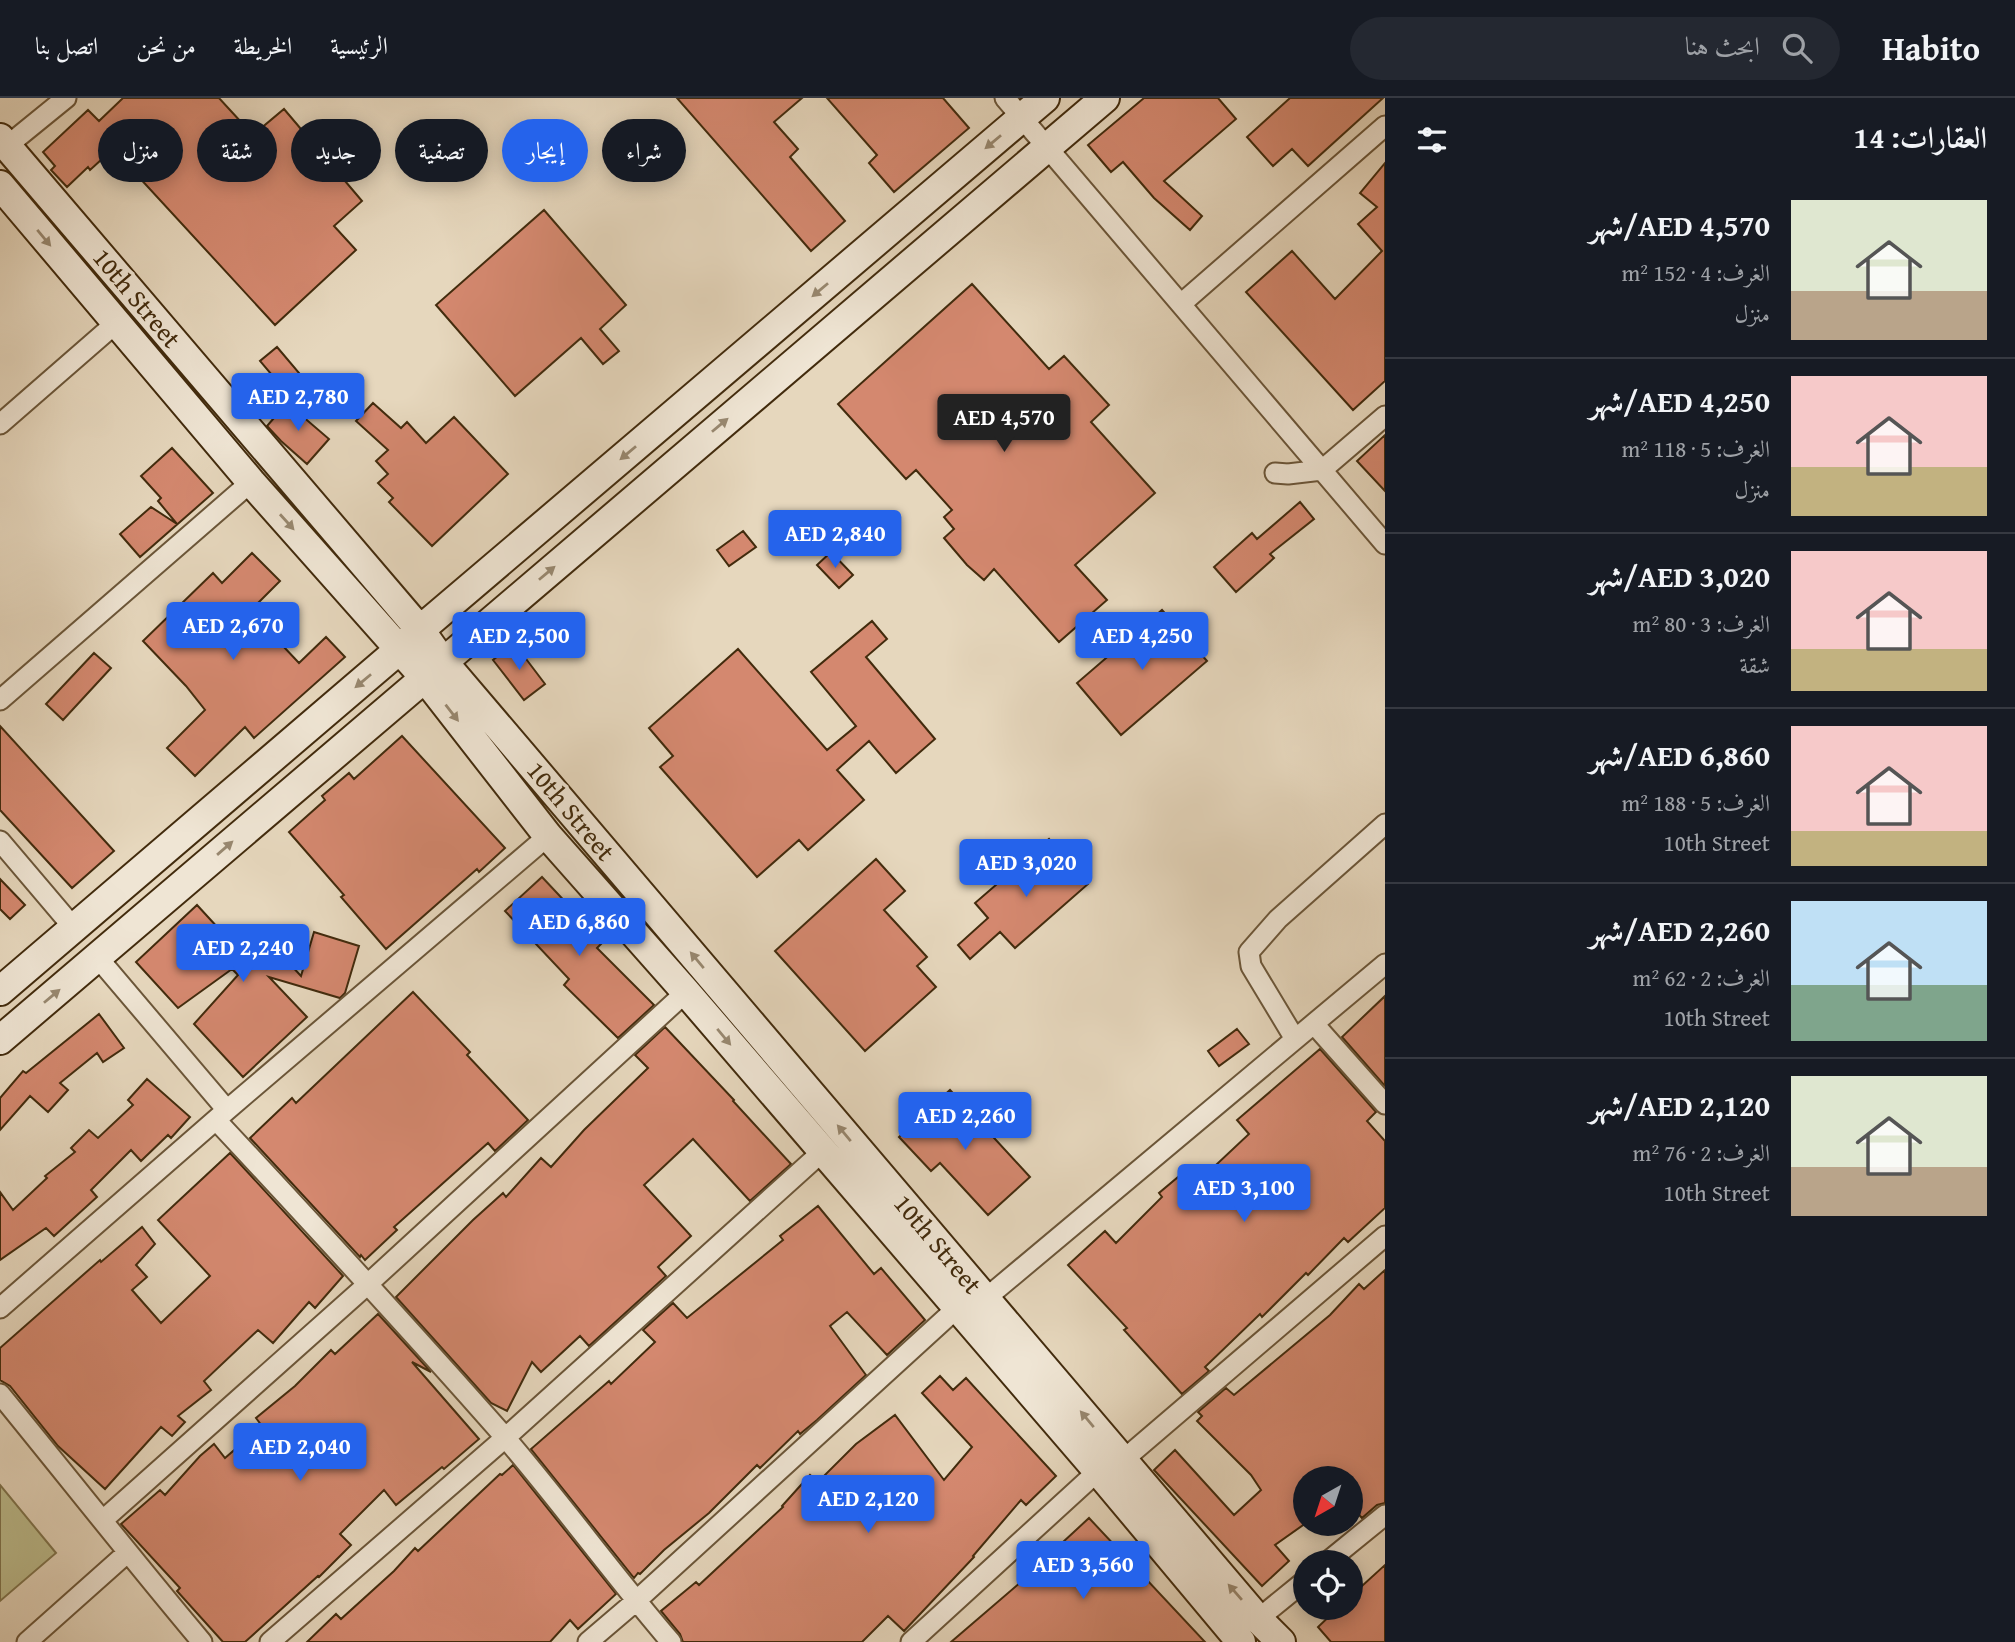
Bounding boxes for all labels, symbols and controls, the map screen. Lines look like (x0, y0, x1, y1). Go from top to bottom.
search box (1350, 17, 1840, 80)
text: Habito (1882, 24, 1980, 72)
text: ابحث هنا (1685, 26, 1760, 65)
text: اتصل بنا (35, 28, 98, 63)
text: من نحن (136, 28, 196, 63)
text: الخريطة (234, 28, 292, 63)
text: الرئيسية (330, 28, 388, 63)
icon: search (1778, 29, 1816, 67)
text: العقارات: 14 (1854, 115, 1987, 159)
chip: منزل (98, 119, 183, 182)
chip: شقة (197, 119, 277, 182)
chip: جديد (291, 119, 381, 182)
chip: تصفية (395, 119, 488, 182)
chip: إيجار (502, 119, 588, 182)
chip: شراء (602, 119, 686, 182)
icon: filters (1413, 121, 1451, 159)
one-way arrow (985, 134, 1002, 149)
text: AED 4,570/شهر (1589, 203, 1770, 247)
icon: home (1847, 228, 1931, 312)
one-way arrow (36, 229, 51, 246)
street label: 10th Street (84, 239, 191, 356)
text: الغرف: 4 · 152 m² (1622, 256, 1770, 289)
one-way arrow (811, 282, 829, 298)
text: منزل (1735, 297, 1770, 330)
pin: AED 2,780 (218, 374, 378, 433)
text: AED 2,780 (247, 379, 349, 412)
text: AED 4,250/شهر (1589, 379, 1770, 423)
pin: AED 4,570 (924, 394, 1084, 454)
text: AED 4,570 (953, 400, 1055, 433)
icon: home (1847, 404, 1931, 488)
one-way arrow (712, 418, 729, 433)
text: الغرف: 5 · 118 m² (1622, 432, 1770, 465)
one-way arrow (619, 445, 637, 461)
text: منزل (1735, 473, 1770, 506)
pin: AED 2,840 (755, 510, 915, 570)
one-way arrow (279, 513, 295, 530)
text: AED 2,840 (784, 516, 886, 549)
text: AED 3,020/شهر (1589, 554, 1770, 598)
one-way arrow (538, 565, 556, 581)
icon: home (1847, 579, 1931, 663)
pin: AED 2,670 (153, 602, 313, 662)
text: الغرف: 3 · 80 m² (1633, 607, 1770, 640)
text: AED 2,670 (182, 608, 284, 641)
pin: AED 2,500 (439, 612, 599, 672)
pin: AED 4,250 (1062, 612, 1222, 672)
text: AED 2,500 (468, 618, 570, 651)
text: AED 4,250 (1091, 618, 1193, 651)
text: شقة (1740, 648, 1770, 681)
one-way arrow (354, 673, 371, 688)
one-way arrow (444, 704, 458, 722)
text: AED 6,860/شهر (1589, 733, 1770, 777)
street label: 10th Street (518, 752, 625, 869)
icon: home (1847, 754, 1931, 838)
text: الغرف: 5 · 188 m² (1622, 786, 1770, 819)
text: 10th Street (1664, 826, 1770, 859)
one-way arrow (216, 840, 234, 856)
pin: AED 3,020 (946, 840, 1106, 899)
text: AED 3,020 (975, 845, 1077, 878)
pin: AED 6,860 (499, 898, 659, 958)
text: AED 6,860 (528, 904, 630, 937)
text: AED 2,260/شهر (1589, 908, 1770, 952)
pin: AED 2,240 (163, 924, 323, 984)
icon: home (1847, 929, 1931, 1013)
text: AED 2,240 (192, 930, 294, 963)
one-way arrow (689, 951, 705, 969)
text: الغرف: 2 · 62 m² (1633, 961, 1770, 994)
one-way arrow (44, 989, 61, 1004)
text: 10th Street (1664, 1001, 1770, 1034)
one-way arrow (717, 1028, 732, 1046)
text: AED 2,120/شهر (1589, 1083, 1770, 1127)
pin: AED 2,260 (885, 1093, 1045, 1152)
text: AED 2,260 (914, 1098, 1016, 1131)
icon: home (1847, 1104, 1931, 1188)
one-way arrow (837, 1125, 852, 1142)
text: الغرف: 2 · 76 m² (1633, 1136, 1770, 1169)
pin: AED 3,100 (1164, 1164, 1324, 1224)
text: AED 3,100 (1193, 1170, 1295, 1203)
text: 10th Street (1664, 1176, 1770, 1209)
street label: 10th Street (885, 1185, 992, 1302)
one-way arrow (1079, 1410, 1095, 1428)
pin: AED 2,040 (220, 1424, 380, 1483)
text: AED 2,040 (249, 1429, 351, 1462)
north arrow (1293, 1466, 1363, 1536)
map controls (1293, 1466, 1363, 1620)
pin: AED 2,120 (788, 1476, 948, 1535)
text: AED 2,120 (817, 1481, 919, 1514)
pin: AED 3,560 (1003, 1542, 1163, 1601)
text: AED 3,560 (1032, 1547, 1134, 1580)
button: locate (1293, 1550, 1363, 1620)
one-way arrow (1228, 1583, 1243, 1600)

